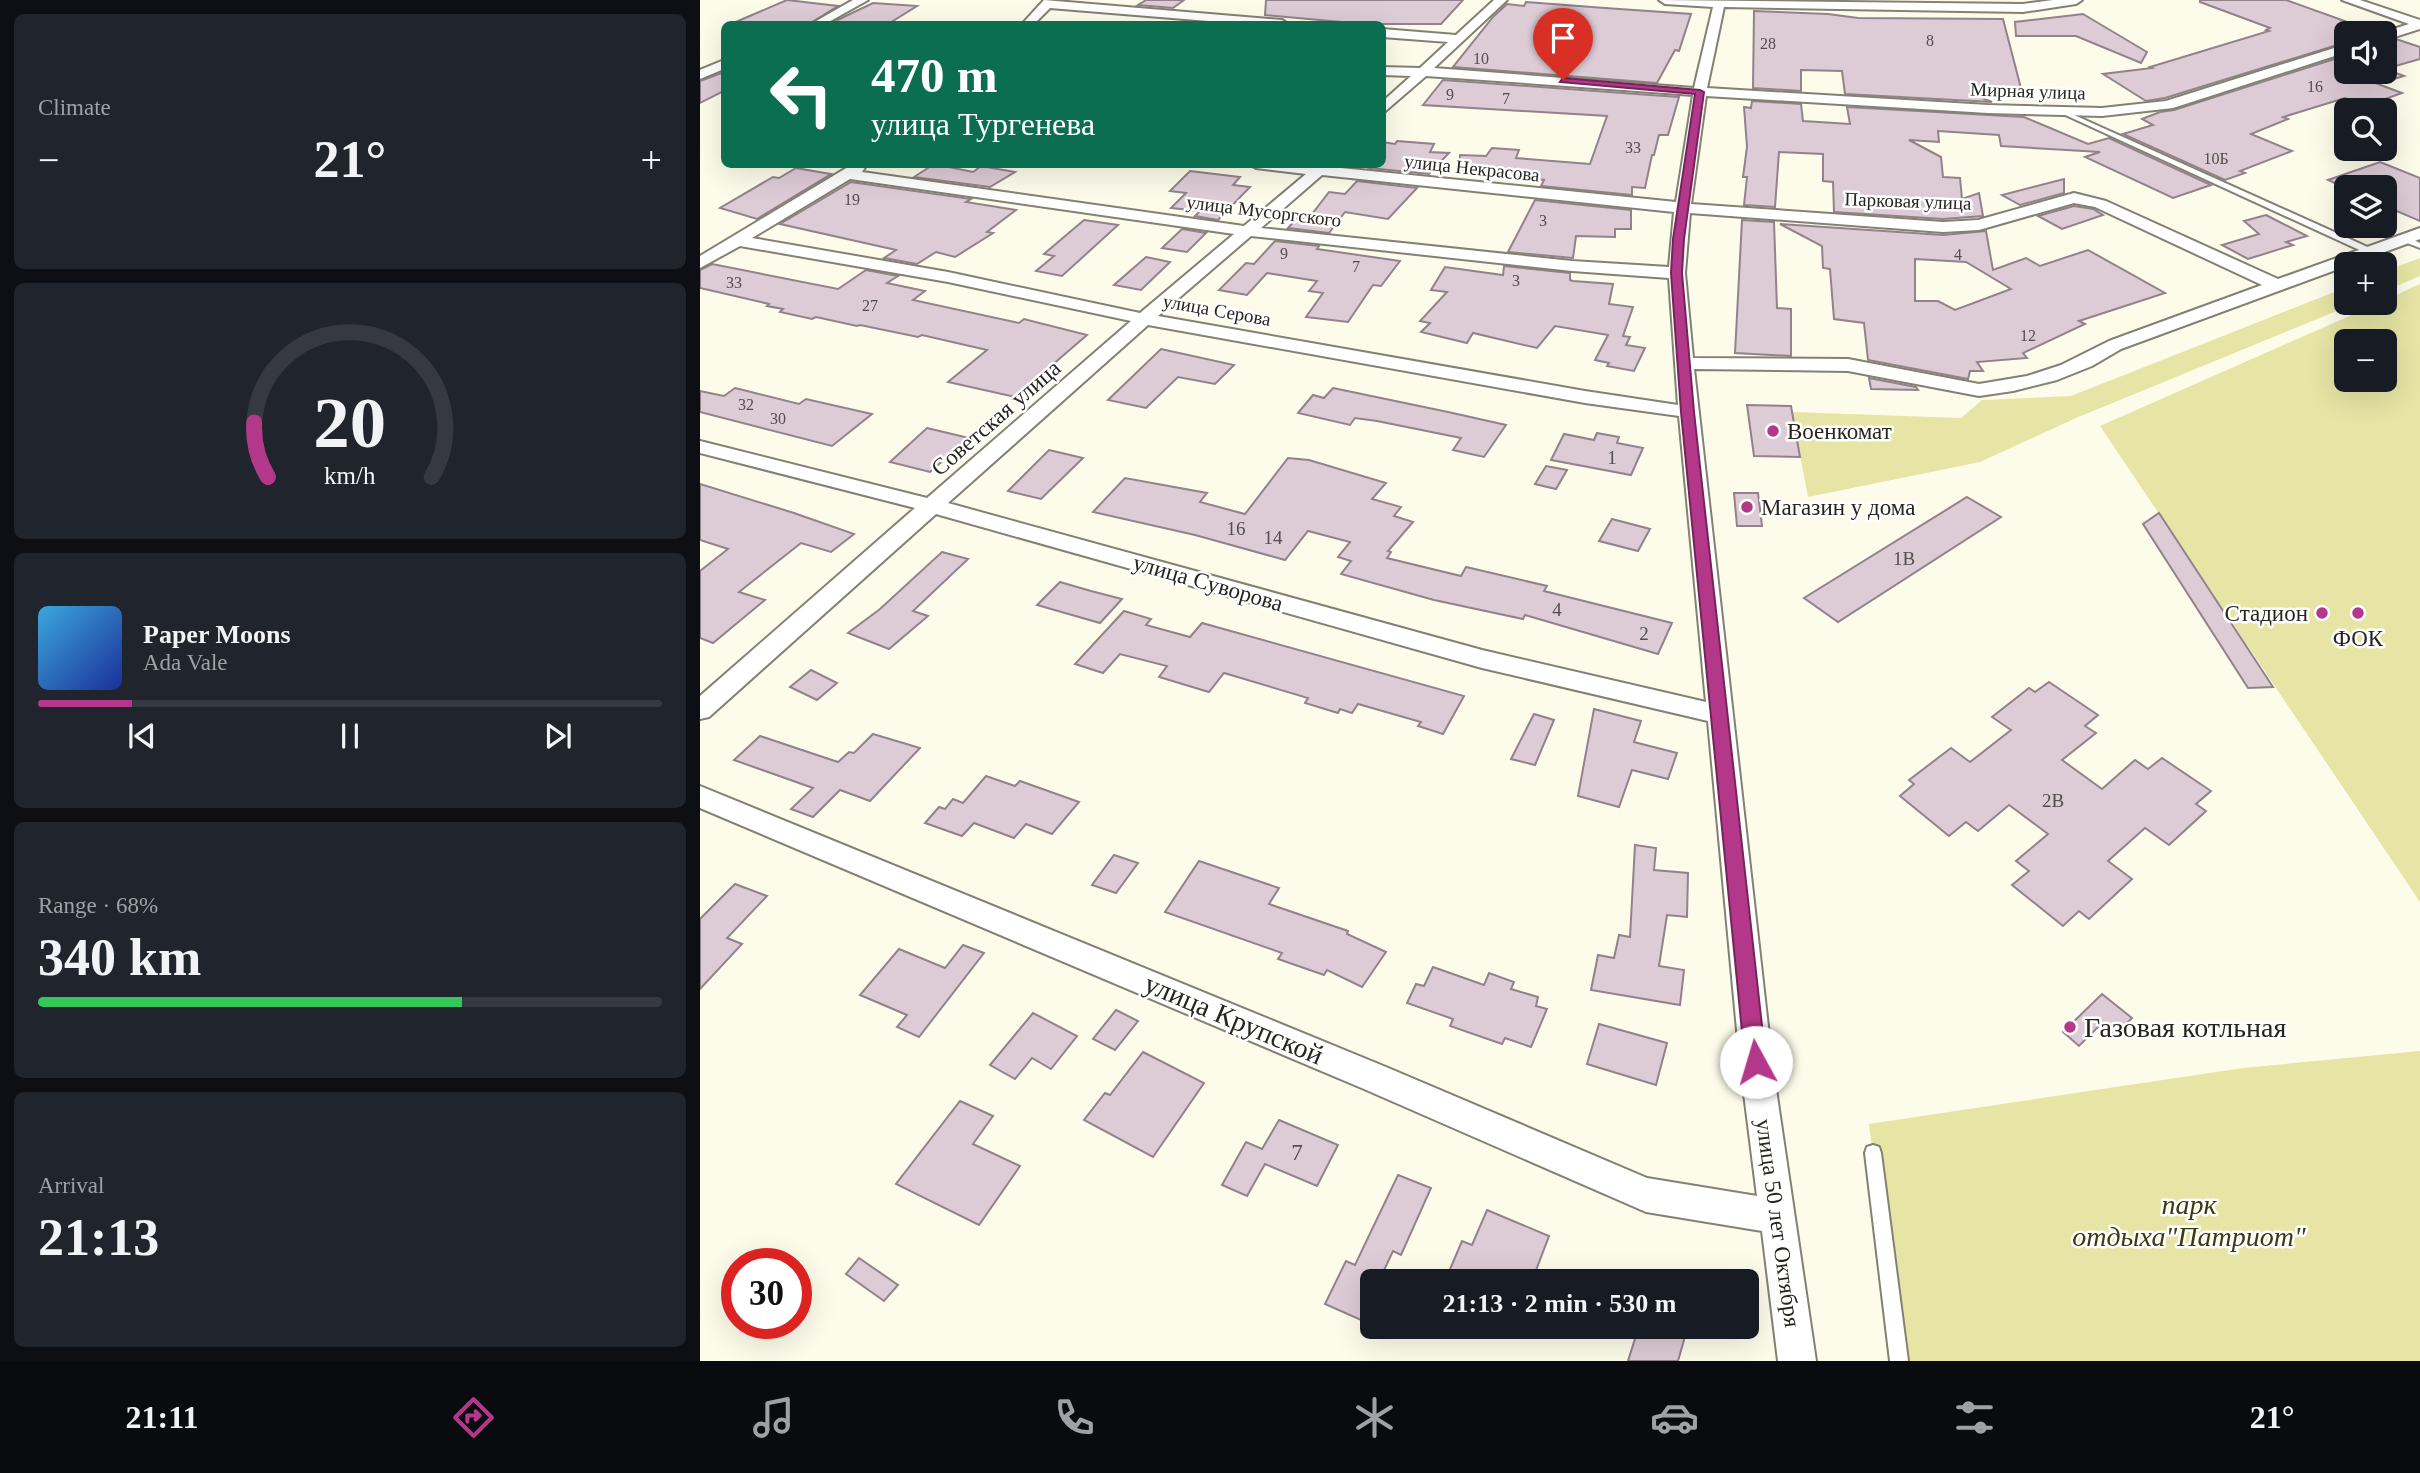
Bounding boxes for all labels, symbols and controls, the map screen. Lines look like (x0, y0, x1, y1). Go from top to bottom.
pin (1533, 8, 1593, 80)
icon: arrive (1544, 19, 1582, 57)
map controls (2334, 21, 2397, 392)
button: sound (2334, 21, 2397, 84)
house number: 8 (1926, 32, 1934, 49)
house number: 28 (1760, 35, 1776, 52)
text: 470 m (871, 48, 998, 103)
icon: left (756, 49, 847, 140)
house number: 10 (1473, 50, 1489, 67)
street label: Мирная улица (1970, 78, 2087, 104)
house number: 16 (2307, 78, 2323, 95)
house number: 9 (1446, 86, 1454, 103)
house number: 7 (1502, 90, 1510, 107)
text: Climate (38, 95, 111, 120)
button: search (2334, 98, 2397, 161)
text: улица Тургенева (871, 106, 1095, 142)
text: 21° (314, 131, 386, 188)
text: − (38, 139, 59, 181)
text: + (641, 139, 662, 181)
house number: 33 (1625, 139, 1641, 156)
street label: улица Некрасова (1403, 150, 1541, 186)
house number: 10Б (2203, 150, 2229, 167)
button: layers (2334, 175, 2397, 238)
street label: Парковая улица (1844, 188, 1972, 214)
house number: 19 (844, 191, 860, 208)
street label: улица Мусоргского (1185, 191, 1343, 231)
house number: 3 (1539, 212, 1547, 229)
house number: 9 (1280, 245, 1288, 262)
house number: 4 (1954, 246, 1962, 263)
button: + (2334, 252, 2397, 315)
house number: 7 (1352, 258, 1360, 275)
house number: 3 (1512, 272, 1520, 289)
house number: 33 (726, 274, 742, 291)
street label: улица Серова (1161, 290, 1273, 330)
house number: 27 (862, 297, 878, 314)
house number: 12 (2020, 327, 2036, 344)
button: − (2334, 329, 2397, 392)
street label: Советская улица (926, 355, 1066, 481)
text: 20 (314, 383, 386, 464)
house number: 32 (738, 396, 754, 413)
house number: 30 (770, 410, 786, 427)
place label: Военкомат (1787, 419, 1892, 444)
marker: Военкомат (1765, 423, 1781, 439)
house number: 1 (1607, 447, 1617, 468)
text: km/h (324, 462, 376, 489)
place label: Магазин у дома (1761, 495, 1915, 520)
marker: Магазин у дома (1739, 499, 1755, 515)
house number: 16 (1227, 518, 1246, 539)
house number: 14 (1264, 527, 1283, 548)
house number: 1В (1893, 548, 1915, 569)
street label: улица Суворова (1130, 550, 1286, 616)
house number: 4 (1552, 599, 1562, 620)
place label: Стадион (2225, 601, 2308, 626)
marker: Стадион (2314, 605, 2330, 621)
marker: ФОК (2350, 605, 2366, 621)
text: Paper Moons (143, 620, 291, 649)
house number: 2 (1639, 623, 1649, 644)
place label: ФОК (2333, 626, 2384, 651)
text: Ada Vale (143, 650, 228, 675)
icon: previous (123, 717, 161, 755)
icon: pause (331, 717, 369, 755)
icon: next (539, 717, 577, 755)
house number: 2В (2042, 790, 2064, 811)
text: Range · 68% (38, 893, 158, 918)
text: 340 km (38, 929, 201, 986)
street label: улица Крупской (1140, 967, 1328, 1071)
place label: Газовая котльная (2084, 1012, 2286, 1043)
marker: Газовая котльная (2062, 1019, 2078, 1035)
position arrow (1719, 1025, 1793, 1099)
street label: улица 50 лет Октября (1751, 1117, 1805, 1329)
house number: 7 (1291, 1140, 1303, 1165)
text: Arrival (38, 1173, 104, 1198)
park label: парк отдыха"Патриот" (2072, 1189, 2306, 1252)
text: 21:13 (38, 1209, 159, 1266)
speed limit sign: 30 (721, 1248, 812, 1339)
text: 21:13 · 2 min · 530 m (1443, 1289, 1677, 1318)
icon: directions (449, 1393, 498, 1442)
icon: music (749, 1393, 798, 1442)
icon: phone (1050, 1393, 1099, 1442)
icon: climate (1350, 1393, 1399, 1442)
icon: car (1650, 1393, 1699, 1442)
icon: filters (1950, 1393, 1999, 1442)
text: 21:11 (126, 1399, 198, 1435)
text: 21° (2250, 1399, 2294, 1435)

